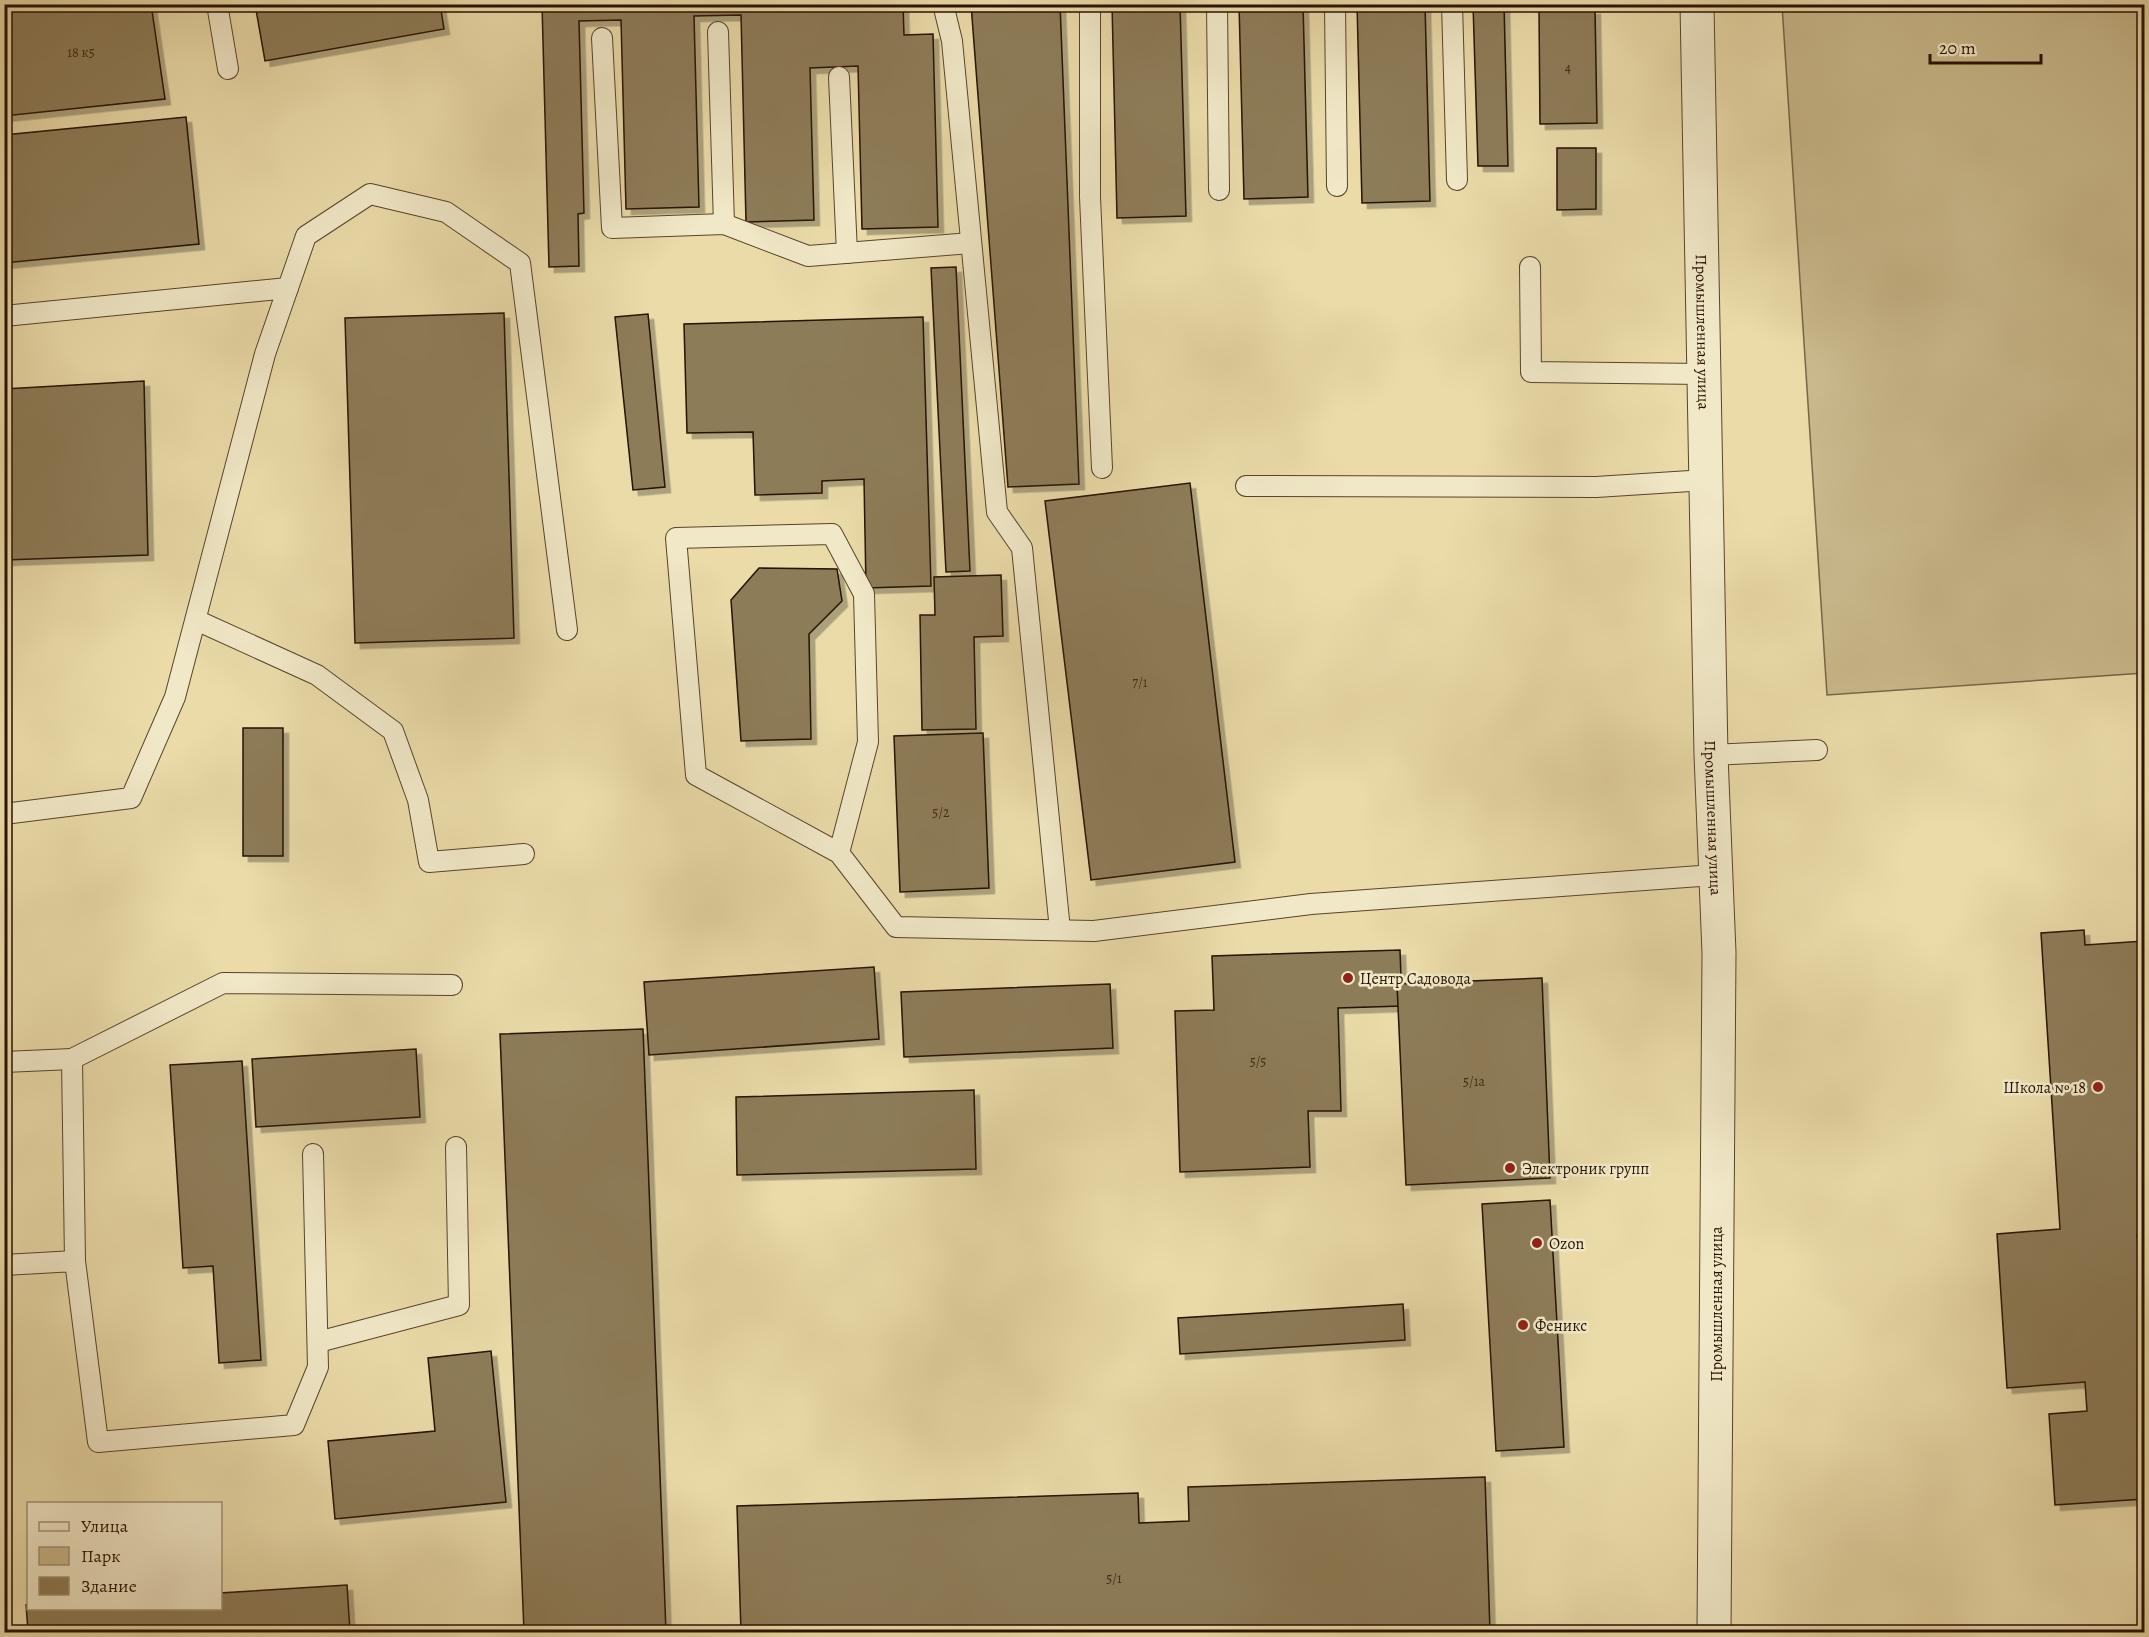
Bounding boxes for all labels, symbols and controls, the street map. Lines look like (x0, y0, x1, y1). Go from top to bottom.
scale bar (1930, 27, 2041, 65)
text: 20 m (1939, 36, 1976, 60)
house number: 18 к5 (67, 43, 95, 62)
house number: 4 (1565, 58, 1571, 77)
street label: Промышленная улица (1690, 254, 1715, 411)
house number: 7/1 (1132, 673, 1148, 692)
street label: Промышленная улица (1699, 740, 1727, 897)
house number: 5/2 (932, 803, 950, 822)
place label: Центр Садовода (1360, 968, 1472, 990)
marker: Центр Садовода (1341, 971, 1355, 985)
house number: 5/5 (1250, 1052, 1266, 1071)
house number: 5/1а (1463, 1072, 1485, 1091)
place label: Школа № 18 (2003, 1077, 2086, 1099)
marker: Школа № 18 (2091, 1080, 2105, 1094)
place label: Электроник групп (1522, 1158, 1649, 1180)
marker: Электроник групп (1503, 1161, 1517, 1175)
street label: Промышленная улица (1706, 1226, 1728, 1382)
place label: Ozon (1549, 1233, 1584, 1255)
marker: Ozon (1530, 1236, 1544, 1250)
place label: Феникс (1535, 1315, 1587, 1337)
marker: Феникс (1516, 1318, 1530, 1332)
legend (27, 1502, 222, 1610)
text: Улица (81, 1514, 129, 1538)
text: Парк (81, 1544, 121, 1568)
house number: 5/1 (1106, 1569, 1122, 1588)
text: Здание (81, 1574, 137, 1598)

